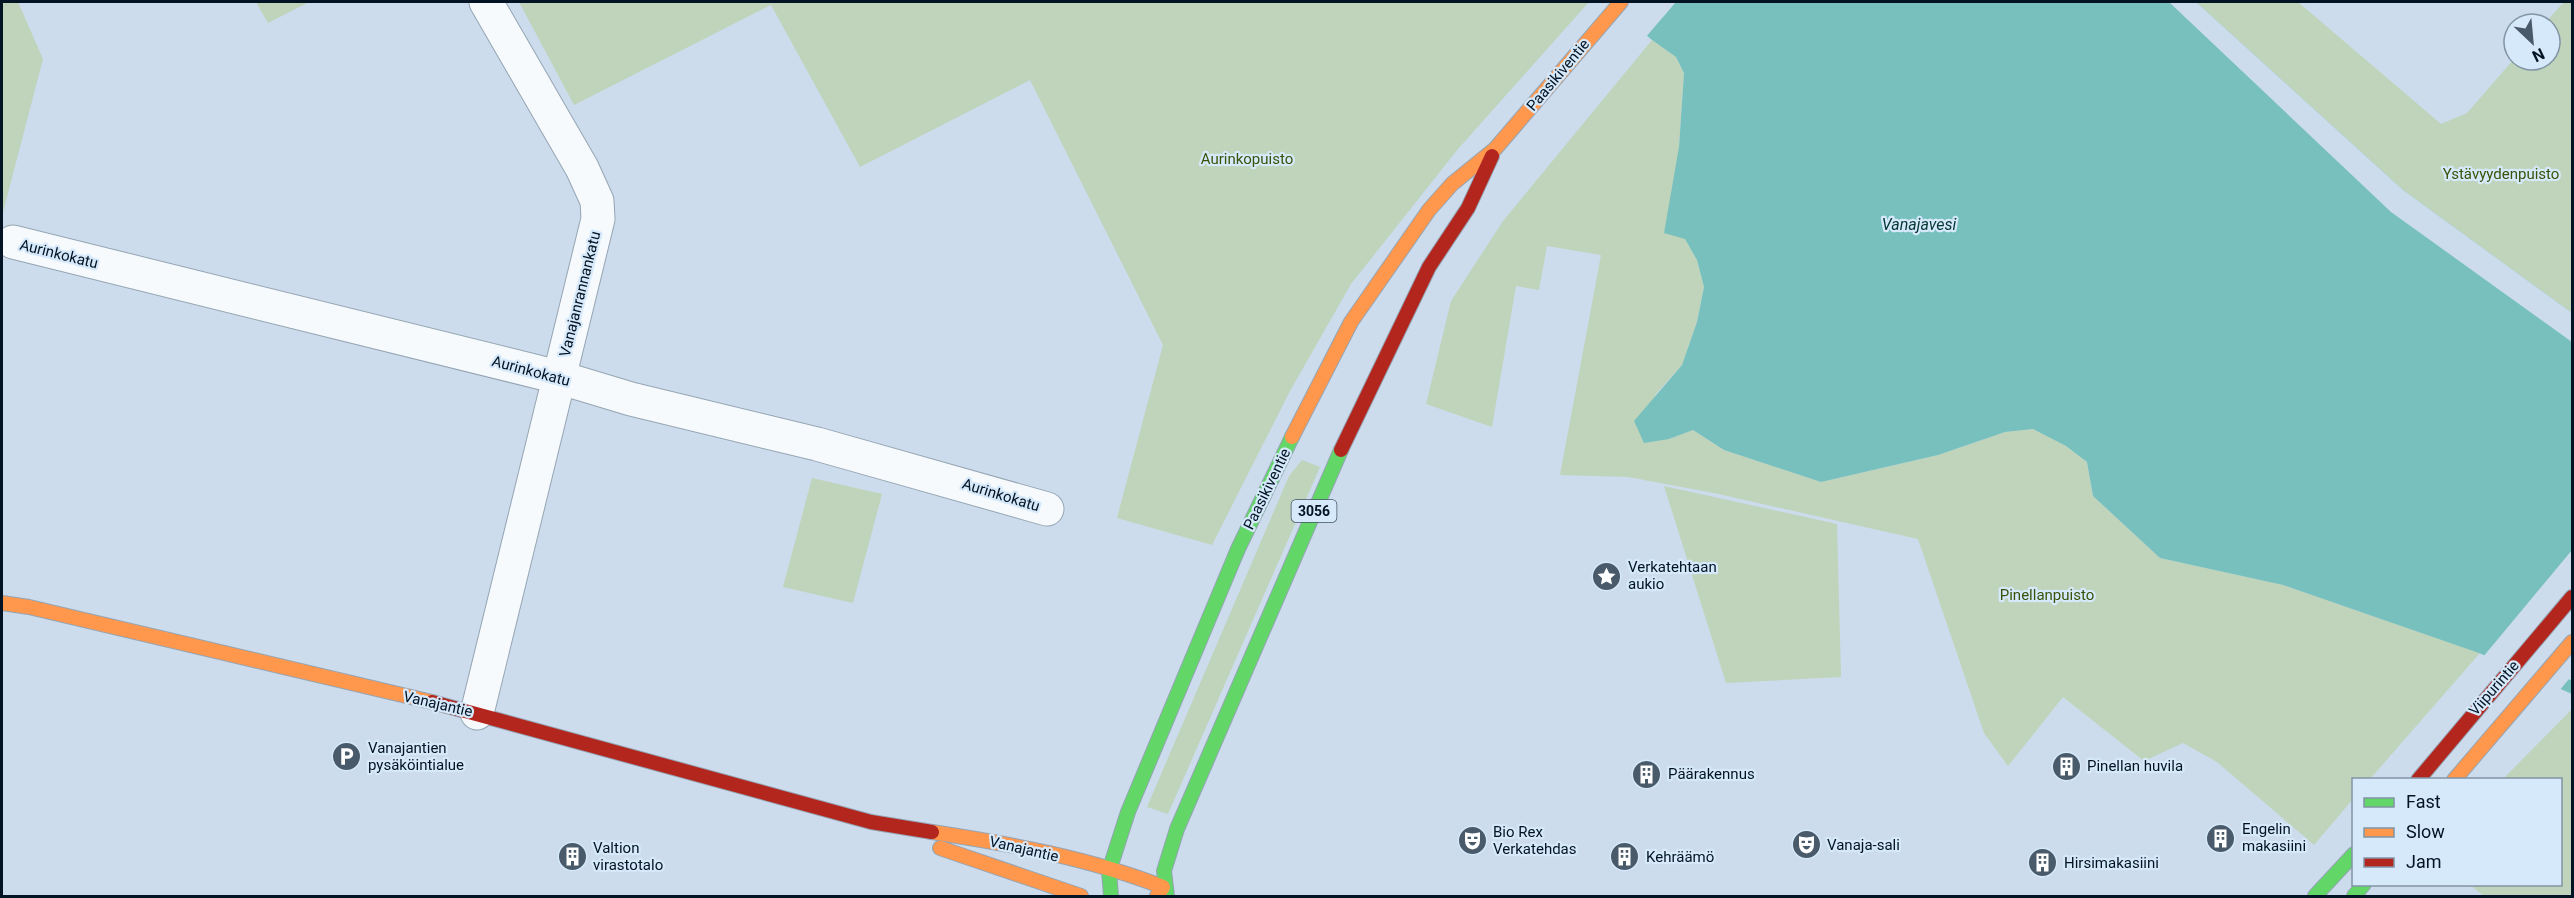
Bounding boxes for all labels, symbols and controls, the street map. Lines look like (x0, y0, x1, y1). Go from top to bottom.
north arrow (2502, 12, 2562, 72)
street label: Paasikiventie (1523, 35, 1593, 115)
text: N (2529, 44, 2548, 66)
park label: Aurinkopuisto (1201, 150, 1293, 168)
park label: Ystävyydenpuisto (2443, 165, 2559, 183)
water label: Vanajavesi (1882, 215, 1956, 234)
street label: Vanajanrannankatu (556, 229, 604, 359)
street label: Aurinkokatu (18, 236, 100, 272)
street label: Aurinkokatu (490, 352, 572, 390)
street label: Paasikiventie (1240, 445, 1294, 533)
street label: Aurinkokatu (960, 475, 1042, 515)
road number: 3056 (1292, 500, 1336, 522)
place label: Verkatehtaan aukio (1628, 558, 1717, 593)
place icon: Verkatehtaan aukio (1591, 560, 1623, 592)
park label: Pinellanpuisto (2000, 586, 2094, 604)
street label: Viipurintie (2465, 657, 2523, 719)
street label: Vanajantie (402, 687, 474, 721)
place label: Vanajantien pysäköintialue (368, 739, 464, 774)
parking icon: Vanajantien pysäköintialue (331, 741, 363, 773)
building icon: Pinellan huvila (2050, 750, 2082, 782)
place label: Pinellan huvila (2087, 757, 2183, 775)
building icon: Päärakennus (1631, 758, 1663, 790)
place label: Päärakennus (1668, 765, 1755, 783)
legend (2352, 778, 2562, 886)
text: Fast (2406, 791, 2441, 812)
place label: Engelin makasiini (2242, 820, 2306, 855)
text: Slow (2406, 821, 2445, 842)
building icon: Engelin makasiini (2205, 822, 2237, 854)
place label: Bio Rex Verkatehdas (1493, 823, 1577, 858)
theatre icon: Bio Rex Verkatehdas (1456, 825, 1488, 857)
theatre icon: Vanaja-sali (1790, 829, 1822, 861)
street label: Vanajantie (988, 832, 1060, 866)
place label: Vanaja-sali (1827, 836, 1900, 854)
place label: Valtion virastotalo (593, 839, 663, 874)
building icon: Valtion virastotalo (556, 841, 588, 873)
building icon: Kehräämö (1609, 841, 1641, 873)
building icon: Hirsimakasiini (2027, 847, 2059, 879)
place label: Kehräämö (1646, 848, 1714, 866)
text: Jam (2406, 851, 2442, 872)
place label: Hirsimakasiini (2064, 854, 2159, 872)

